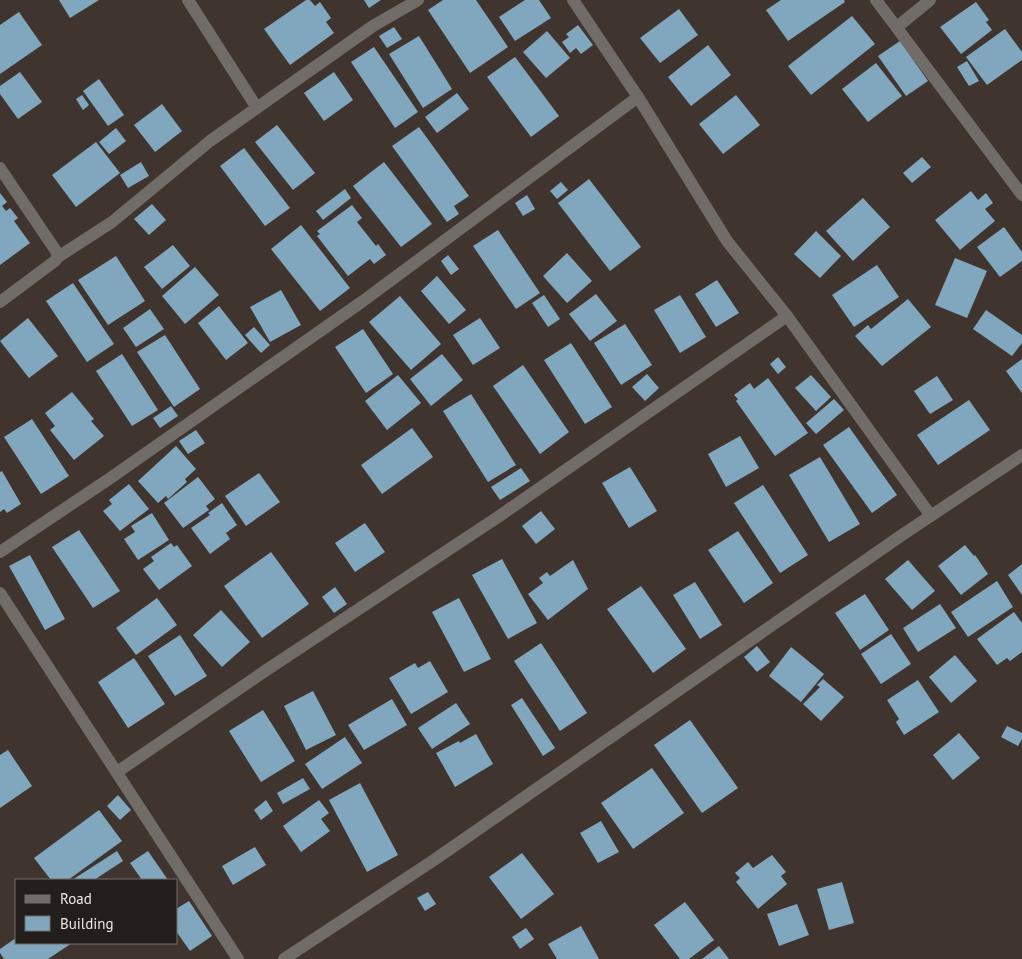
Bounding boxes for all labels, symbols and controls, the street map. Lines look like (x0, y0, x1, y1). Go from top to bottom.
legend (15, 879, 178, 944)
text: Road (60, 889, 92, 908)
text: Building (60, 914, 114, 933)

